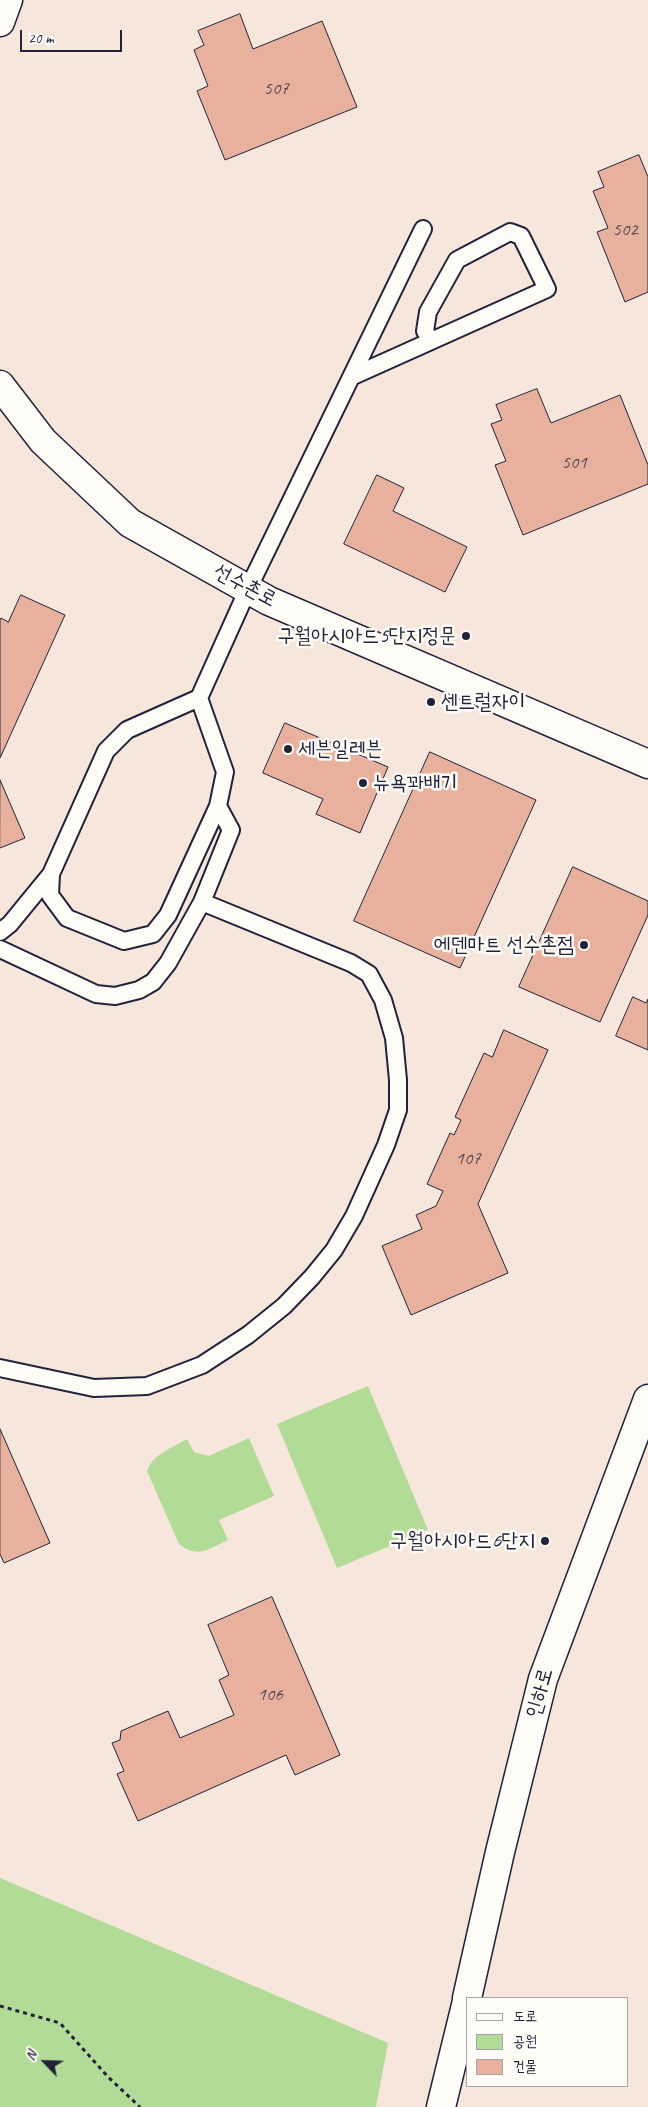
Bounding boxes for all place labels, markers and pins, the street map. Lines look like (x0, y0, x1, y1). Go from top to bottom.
place label: 구월아시아드5단지정문 (278, 623, 456, 649)
marker: 구월아시아드5단지정문 (460, 630, 472, 642)
place label: 센트럴자이 (441, 689, 525, 715)
marker: 센트럴자이 (425, 696, 437, 708)
place label: 세븐일레븐 (298, 736, 382, 762)
marker: 세븐일레븐 (282, 743, 294, 755)
place label: 뉴욕꽈배기 (373, 770, 457, 796)
marker: 뉴욕꽈배기 (357, 777, 369, 789)
place label: 에덴마트 선수촌점 (434, 932, 574, 958)
marker: 에덴마트 선수촌점 (578, 939, 590, 951)
place label: 구월아시아드6단지 (390, 1528, 535, 1554)
marker: 구월아시아드6단지 (539, 1535, 551, 1547)

